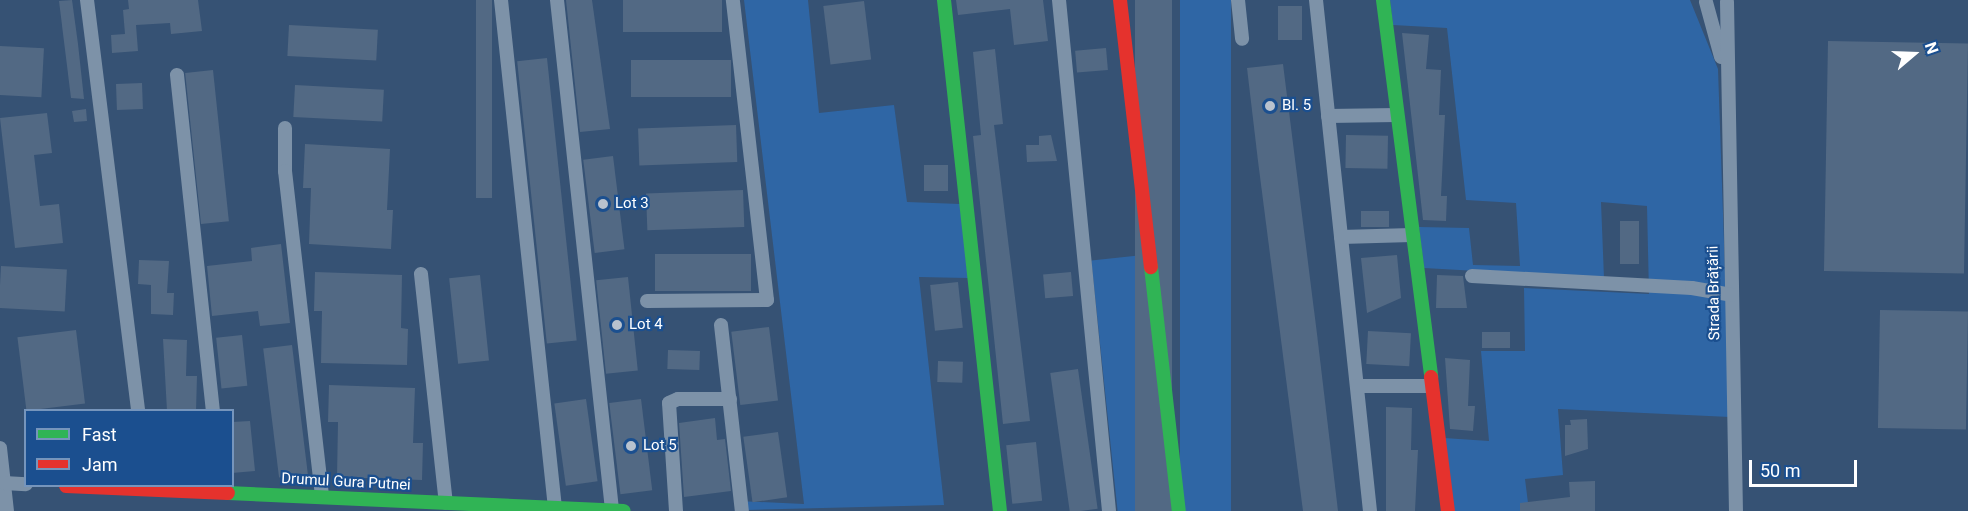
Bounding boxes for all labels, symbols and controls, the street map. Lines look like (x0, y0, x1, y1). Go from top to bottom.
north arrow (1884, 24, 1944, 84)
text: N (1921, 40, 1942, 56)
place label: Bl. 5 (1282, 97, 1311, 115)
marker: Bl. 5 (1263, 99, 1277, 113)
place label: Lot 3 (615, 195, 649, 213)
marker: Lot 3 (596, 197, 610, 211)
street label: Strada Brățării (1704, 245, 1724, 341)
place label: Lot 4 (629, 316, 663, 334)
marker: Lot 4 (610, 318, 624, 332)
legend (24, 409, 234, 487)
text: Fast (82, 424, 117, 445)
place label: Lot 5 (643, 437, 677, 455)
marker: Lot 5 (624, 439, 638, 453)
scale bar (1752, 448, 1860, 486)
text: Jam (82, 454, 118, 475)
text: 50 m (1760, 460, 1800, 481)
street label: Drumul Gura Putnei (281, 470, 411, 494)

